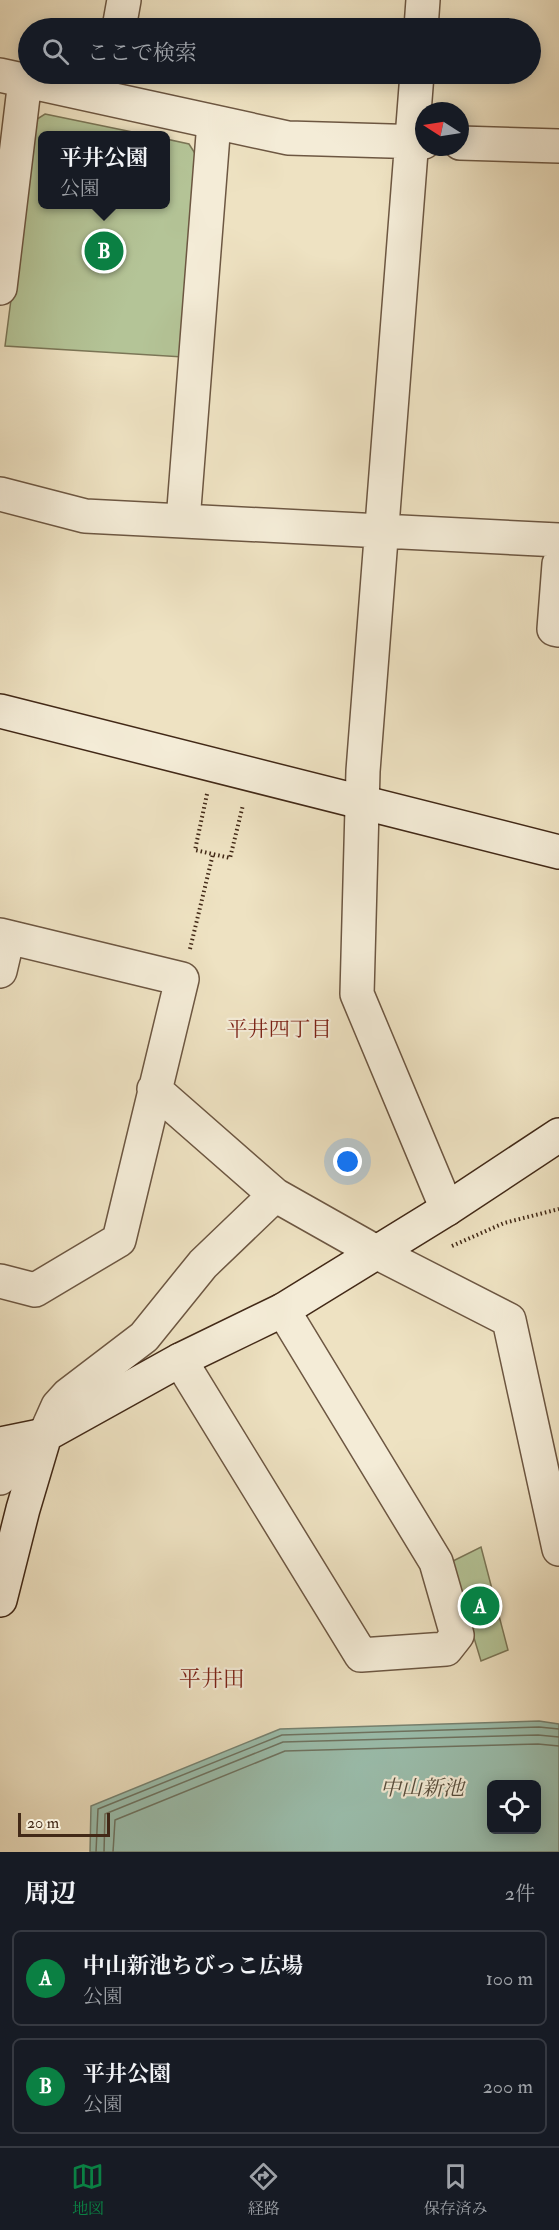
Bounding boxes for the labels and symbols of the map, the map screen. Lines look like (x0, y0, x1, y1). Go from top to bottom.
north arrow (415, 102, 469, 156)
pin: B (84, 228, 124, 274)
district label: 平井四丁目 (227, 1016, 332, 1043)
your location (333, 1147, 362, 1176)
pin: A (460, 1584, 500, 1628)
district label: 平井田 (179, 1665, 245, 1693)
water label: 中山新池 (380, 1775, 466, 1802)
scale bar (18, 1810, 110, 1838)

